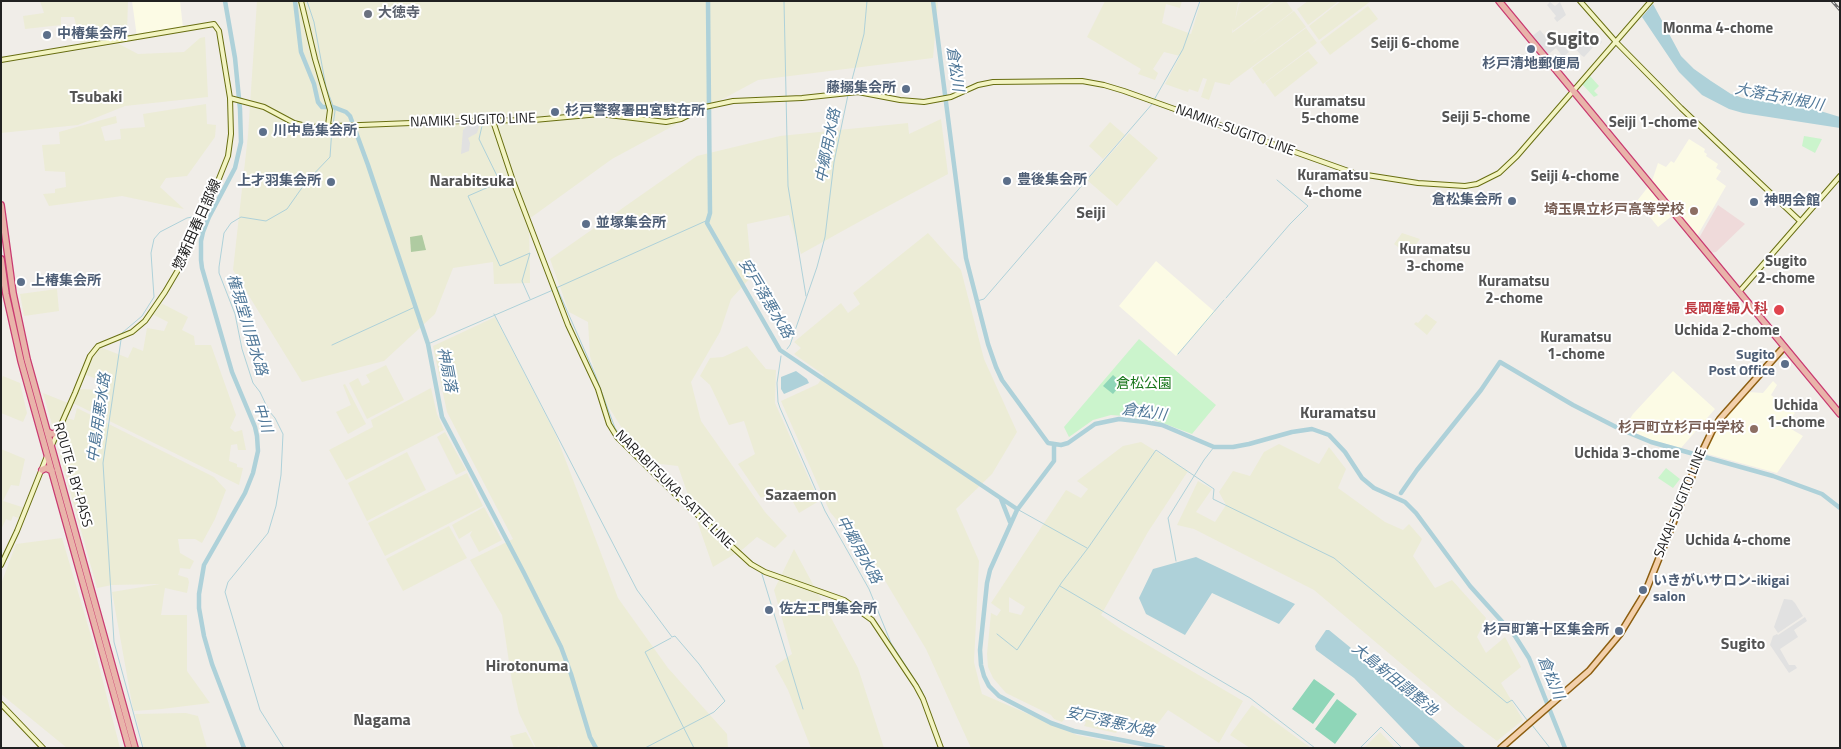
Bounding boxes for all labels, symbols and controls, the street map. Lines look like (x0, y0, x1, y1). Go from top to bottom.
place label: 大徳寺 (378, 6, 420, 22)
marker: 大徳寺 (362, 8, 374, 20)
district label: Monma 4-chome (1663, 20, 1773, 38)
place label: 中椿集会所 (57, 27, 127, 43)
marker: 中椿集会所 (41, 29, 53, 41)
district label: Sugito (1547, 29, 1599, 51)
district label: Seiji 6-chome (1371, 35, 1459, 53)
marker: 杉戸清地郵便局 (1525, 43, 1537, 55)
water label: 倉松川 (942, 45, 966, 93)
place label: 杉戸清地郵便局 (1482, 57, 1580, 73)
place label: 藤搦集会所 (826, 81, 896, 97)
water label: 大落古利根川 (1733, 81, 1825, 115)
marker: 藤搦集会所 (900, 83, 912, 95)
district label: Tsubaki (70, 88, 122, 108)
district label: Kuramatsu 5-chome (1294, 93, 1366, 128)
street label: NAMIKI-SUGITO LINE (1173, 102, 1297, 160)
place label: 杉戸警察署田宮駐在所 (565, 104, 705, 120)
marker: 杉戸警察署田宮駐在所 (549, 106, 561, 118)
water label: 中郷用水路 (813, 107, 845, 185)
district label: Seiji 5-chome (1442, 109, 1530, 127)
street label: NAMIKI-SUGITO LINE (410, 110, 536, 132)
district label: Seiji 1-chome (1609, 114, 1697, 132)
place label: 川中島集会所 (273, 124, 357, 140)
marker: 川中島集会所 (257, 126, 269, 138)
district label: Kuramatsu 4-chome (1297, 167, 1369, 202)
district label: Seiji 4-chome (1531, 168, 1619, 186)
district label: Narabitsuka (430, 172, 514, 192)
place label: 豊後集会所 (1017, 173, 1087, 189)
place label: 上才羽集会所 (237, 174, 321, 190)
marker: 豊後集会所 (1001, 175, 1013, 187)
marker: 上才羽集会所 (325, 176, 337, 188)
street label: 惣新田春日部線 (170, 177, 226, 273)
place label: 倉松集会所 (1432, 193, 1502, 209)
place label: 神明会館 (1764, 194, 1820, 210)
marker: 倉松集会所 (1506, 195, 1518, 207)
marker: 神明会館 (1748, 196, 1760, 208)
place label: 埼玉県立杉戸高等学校 (1544, 203, 1684, 219)
district label: Seiji (1076, 204, 1106, 224)
marker: 埼玉県立杉戸高等学校 (1688, 205, 1700, 217)
place label: 並塚集会所 (596, 216, 666, 232)
marker: 並塚集会所 (580, 218, 592, 230)
district label: Kuramatsu 3-chome (1399, 241, 1471, 276)
district label: Sugito 2-chome (1757, 253, 1815, 288)
water label: 安戸落悪水路 (734, 256, 796, 342)
water label: 権現堂川用水路 (222, 272, 270, 378)
district label: Kuramatsu 2-chome (1478, 273, 1550, 308)
place label: 上椿集会所 (31, 274, 101, 290)
marker: 上椿集会所 (15, 276, 27, 288)
place label: 長岡産婦人科 (1684, 302, 1768, 318)
marker: 長岡産婦人科 (1772, 303, 1786, 317)
district label: Uchida 2-chome (1674, 322, 1780, 340)
district label: Kuramatsu 1-chome (1540, 329, 1612, 364)
water label: 神扇落 (433, 346, 459, 394)
place label: Sugito Post Office (1708, 348, 1775, 381)
marker: Sugito Post Office (1779, 358, 1791, 370)
water label: 中島用悪水路 (85, 372, 115, 464)
park label: 倉松公園 (1116, 377, 1172, 393)
district label: Uchida 1-chome (1767, 397, 1825, 432)
water label: 中川 (249, 401, 275, 435)
water label: 倉松川 (1120, 401, 1168, 425)
district label: Kuramatsu (1300, 404, 1376, 424)
street label: ROUTE 4 BY-PASS (49, 421, 95, 529)
place label: 杉戸町立杉戸中学校 (1618, 421, 1744, 437)
marker: 杉戸町立杉戸中学校 (1748, 423, 1760, 435)
street label: NARABITSUKA-SATTE LINE (611, 427, 737, 553)
district label: Uchida 3-chome (1574, 445, 1680, 463)
street label: SAKAI-SUGITO LINE (1651, 446, 1711, 560)
district label: Sazaemon (765, 486, 837, 506)
water label: 中郷用水路 (832, 513, 884, 587)
district label: Uchida 4-chome (1685, 532, 1791, 550)
place label: いきがいサロン-ikigai salon (1653, 574, 1789, 606)
marker: いきがいサロン-ikigai salon (1637, 584, 1649, 596)
place label: 佐左エ門集会所 (779, 602, 877, 618)
marker: 佐左エ門集会所 (763, 604, 775, 616)
place label: 杉戸町第十区集会所 (1483, 623, 1609, 639)
marker: 杉戸町第十区集会所 (1613, 625, 1625, 637)
district label: Sugito (1721, 635, 1765, 655)
water label: 大島新田調整池 (1348, 640, 1440, 720)
water label: 倉松川 (1533, 654, 1567, 702)
district label: Hirotonuma (485, 657, 569, 677)
water label: 安戸落悪水路 (1064, 704, 1156, 742)
district label: Nagama (353, 711, 411, 731)

